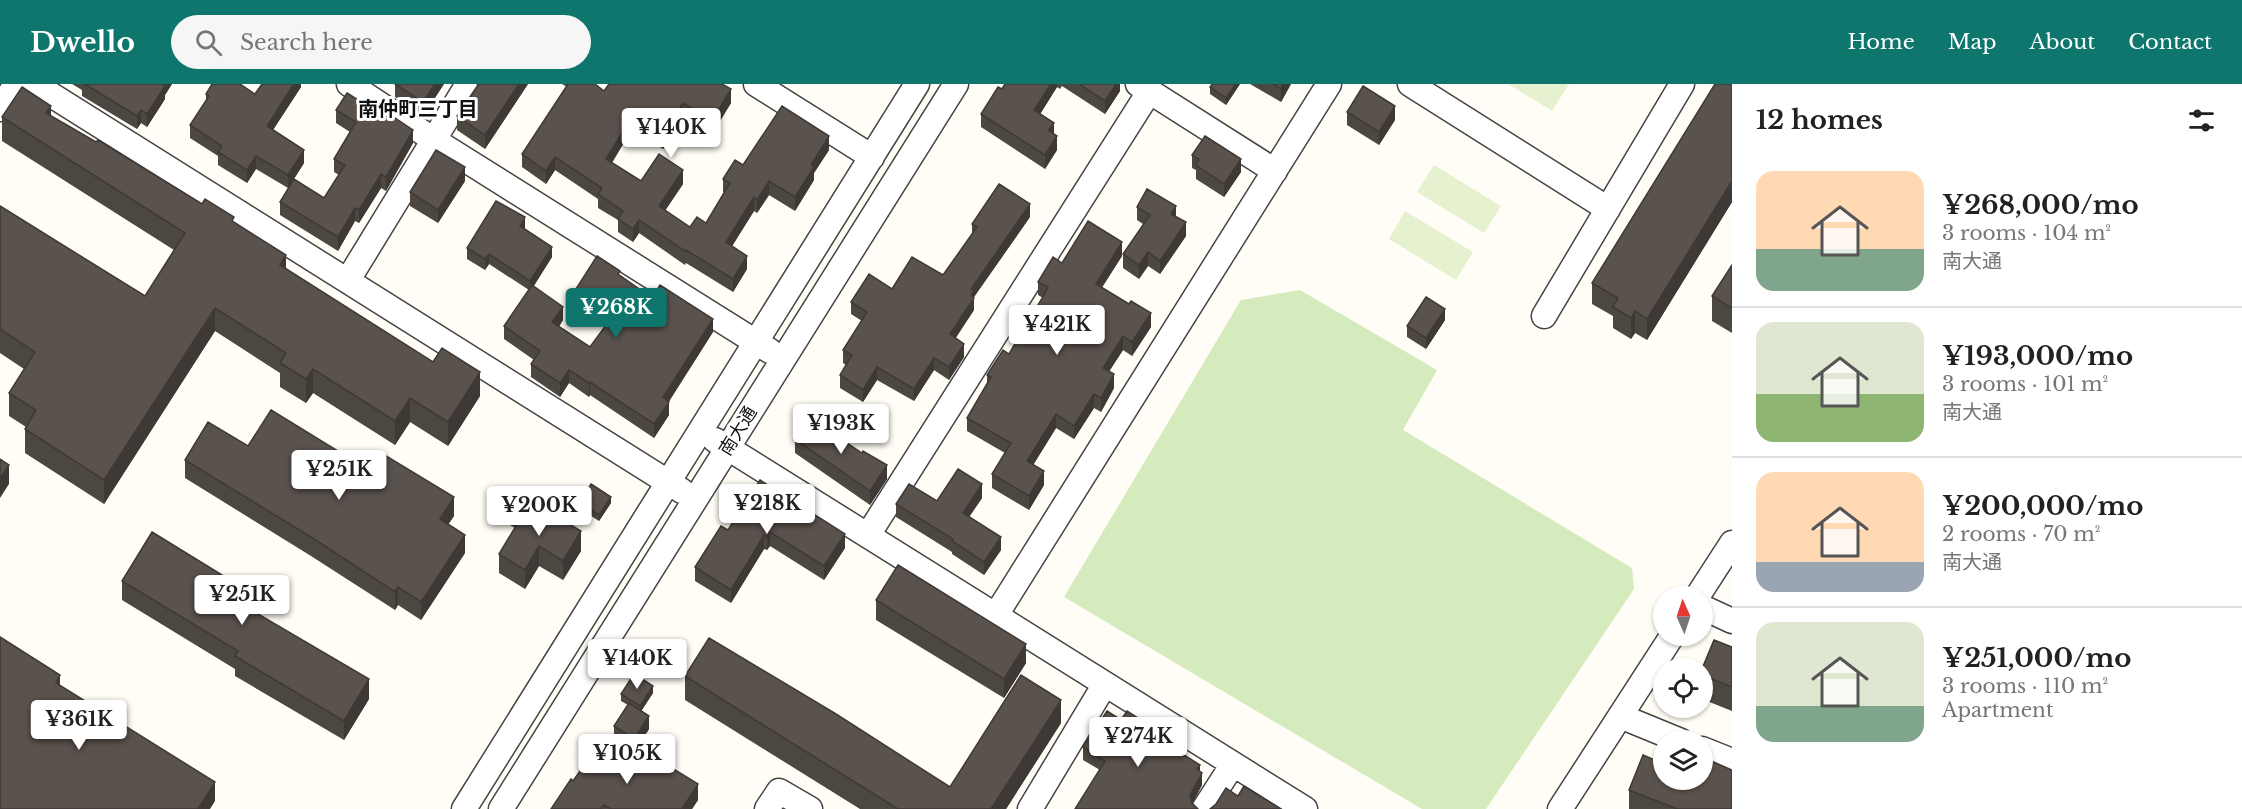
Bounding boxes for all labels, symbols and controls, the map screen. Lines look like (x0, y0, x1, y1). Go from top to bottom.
search box (171, 15, 591, 69)
text: Dwello (30, 25, 135, 60)
icon: search (192, 26, 225, 59)
text: Search here (240, 29, 373, 56)
text: Home (1848, 29, 1915, 55)
text: Map (1948, 29, 1996, 55)
text: About (2029, 29, 2095, 55)
text: Contact (2128, 29, 2212, 55)
district label: 南仲町三丁目 (358, 97, 478, 121)
text: 12 homes (1756, 104, 1883, 136)
icon: filters (2185, 104, 2218, 137)
pin: ¥140K (629, 108, 713, 159)
text: ¥140K (636, 115, 706, 139)
text: ¥268,000/mo (1942, 189, 2139, 221)
icon: home (1804, 195, 1876, 267)
text: 3 rooms · 104 m² (1942, 221, 2111, 245)
text: 南大通 (1942, 249, 2002, 273)
pin: ¥268K (574, 288, 658, 339)
text: ¥268K (580, 295, 652, 319)
pin: ¥421K (1015, 305, 1099, 356)
text: ¥421K (1023, 312, 1091, 336)
text: ¥193,000/mo (1942, 340, 2133, 372)
icon: home (1804, 346, 1876, 418)
text: 3 rooms · 101 m² (1942, 372, 2108, 396)
text: 南大通 (1942, 400, 2002, 424)
street label: 南大通 (714, 402, 762, 460)
pin: ¥193K (799, 404, 883, 455)
text: ¥193K (807, 411, 875, 435)
pin: ¥251K (297, 450, 381, 501)
text: ¥251K (305, 457, 373, 481)
pin: ¥218K (725, 484, 809, 535)
pin: ¥200K (497, 486, 581, 537)
text: ¥200,000/mo (1942, 490, 2143, 522)
text: ¥218K (733, 491, 801, 515)
text: ¥200K (501, 493, 577, 517)
icon: home (1804, 496, 1876, 568)
text: 2 rooms · 70 m² (1942, 522, 2100, 546)
text: 南大通 (1942, 550, 2002, 574)
pin: ¥251K (200, 575, 284, 626)
text: ¥251K (208, 582, 276, 606)
north arrow (1653, 586, 1713, 646)
map controls (1653, 586, 1713, 790)
pin: ¥140K (595, 639, 679, 690)
text: ¥251,000/mo (1942, 642, 2131, 674)
text: ¥140K (602, 646, 672, 670)
icon: home (1804, 646, 1876, 718)
button: locate (1653, 658, 1713, 718)
text: 3 rooms · 110 m² (1942, 674, 2108, 698)
text: Apartment (1942, 698, 2053, 722)
pin: ¥361K (37, 700, 121, 751)
text: ¥361K (45, 707, 113, 731)
pin: ¥274K (1096, 717, 1180, 768)
text: ¥274K (1103, 724, 1173, 748)
button: layers (1653, 730, 1713, 790)
pin: ¥105K (585, 734, 669, 785)
text: ¥105K (592, 741, 662, 765)

